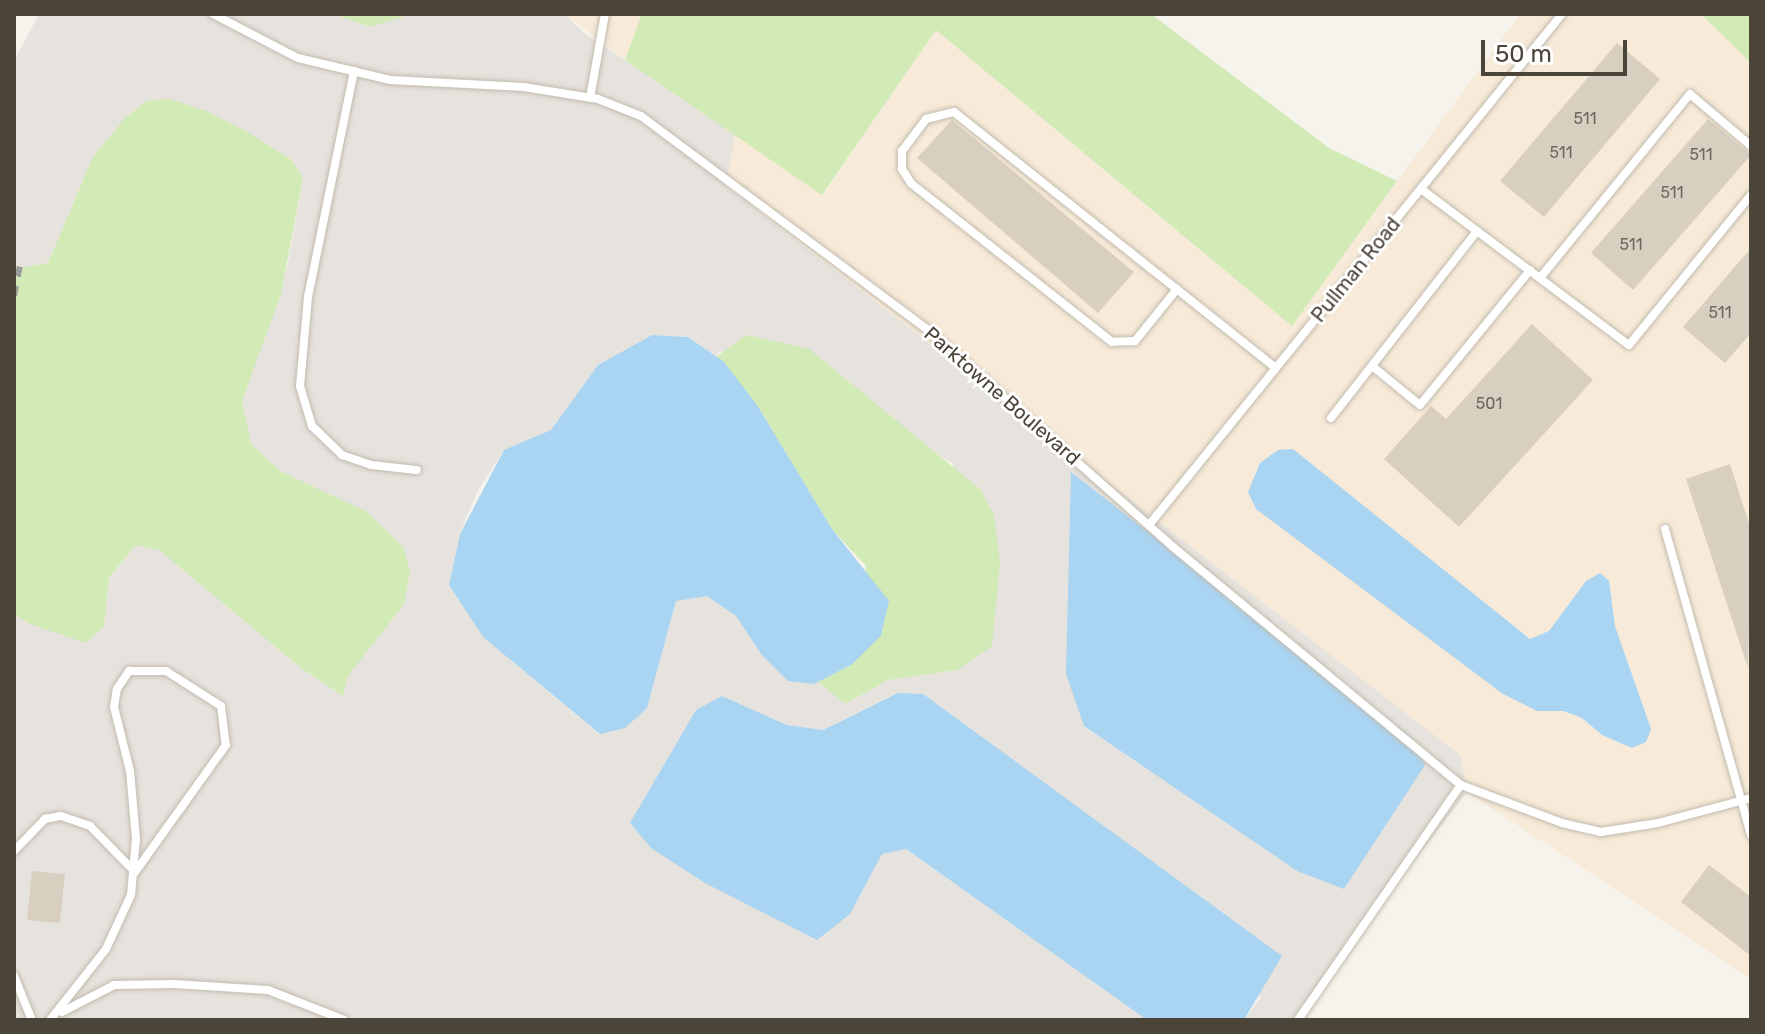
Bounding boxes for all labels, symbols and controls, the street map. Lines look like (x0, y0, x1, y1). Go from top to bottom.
scale bar (1485, 24, 1631, 74)
text: 50 m (1495, 40, 1552, 68)
house number: 511 (1574, 109, 1596, 129)
house number: 511 (1550, 143, 1572, 163)
house number: 511 (1690, 145, 1712, 165)
house number: 511 (1661, 183, 1683, 203)
street label: Pullman Road (1306, 213, 1406, 327)
house number: 511 (1620, 235, 1642, 255)
house number: 511 (1709, 303, 1731, 323)
street label: Parktowne Boulevard (919, 322, 1085, 470)
house number: 501 (1476, 394, 1502, 414)

